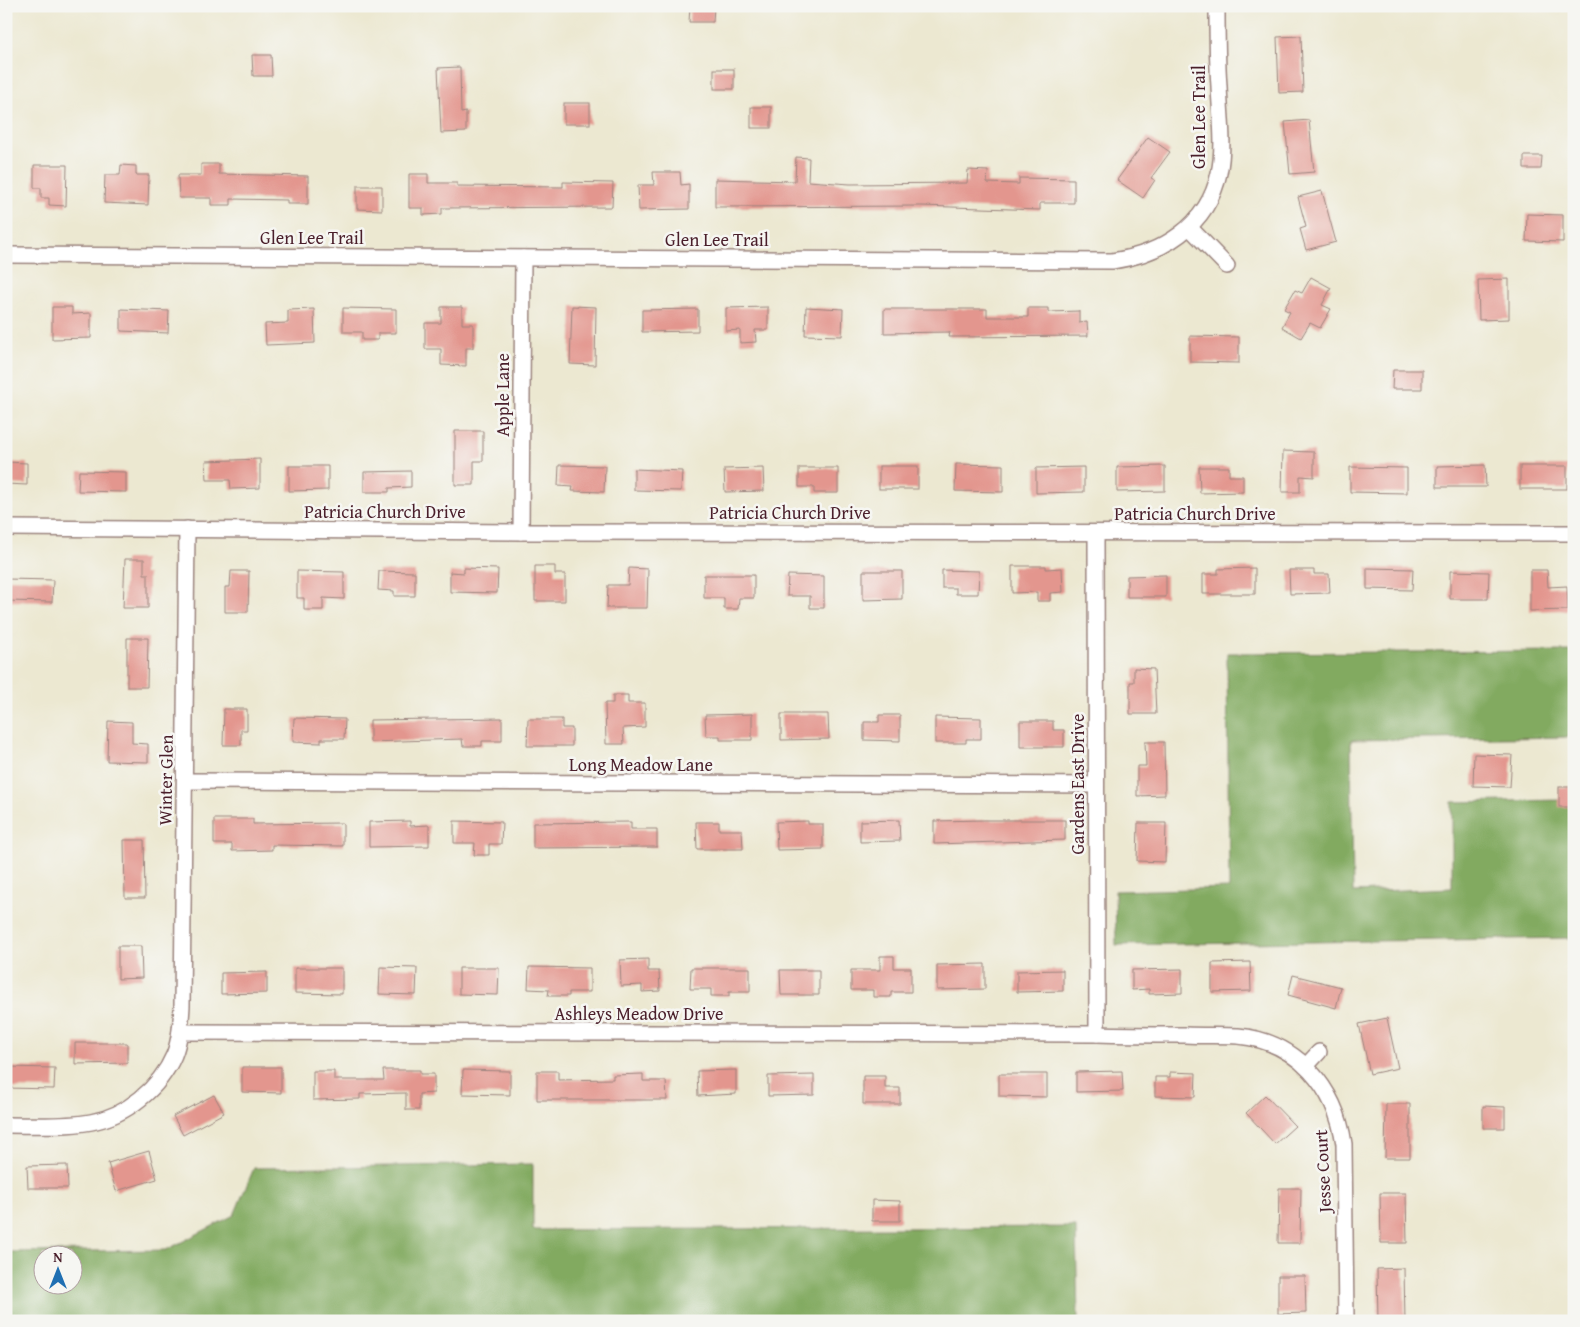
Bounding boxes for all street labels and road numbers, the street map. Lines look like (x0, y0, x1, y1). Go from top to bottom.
street label: Glen Lee Trail (1185, 65, 1212, 169)
street label: Glen Lee Trail (260, 224, 364, 251)
street label: Glen Lee Trail (665, 226, 769, 253)
street label: Apple Lane (489, 353, 516, 437)
street label: Patricia Church Drive (304, 498, 466, 525)
street label: Patricia Church Drive (709, 499, 871, 526)
street label: Patricia Church Drive (1114, 500, 1276, 527)
street label: Gardens East Drive (1064, 713, 1091, 855)
street label: Winter Glen (151, 734, 180, 826)
street label: Long Meadow Lane (569, 751, 713, 778)
street label: Ashleys Meadow Drive (554, 1000, 724, 1027)
street label: Jesse Court (1307, 1128, 1338, 1215)

